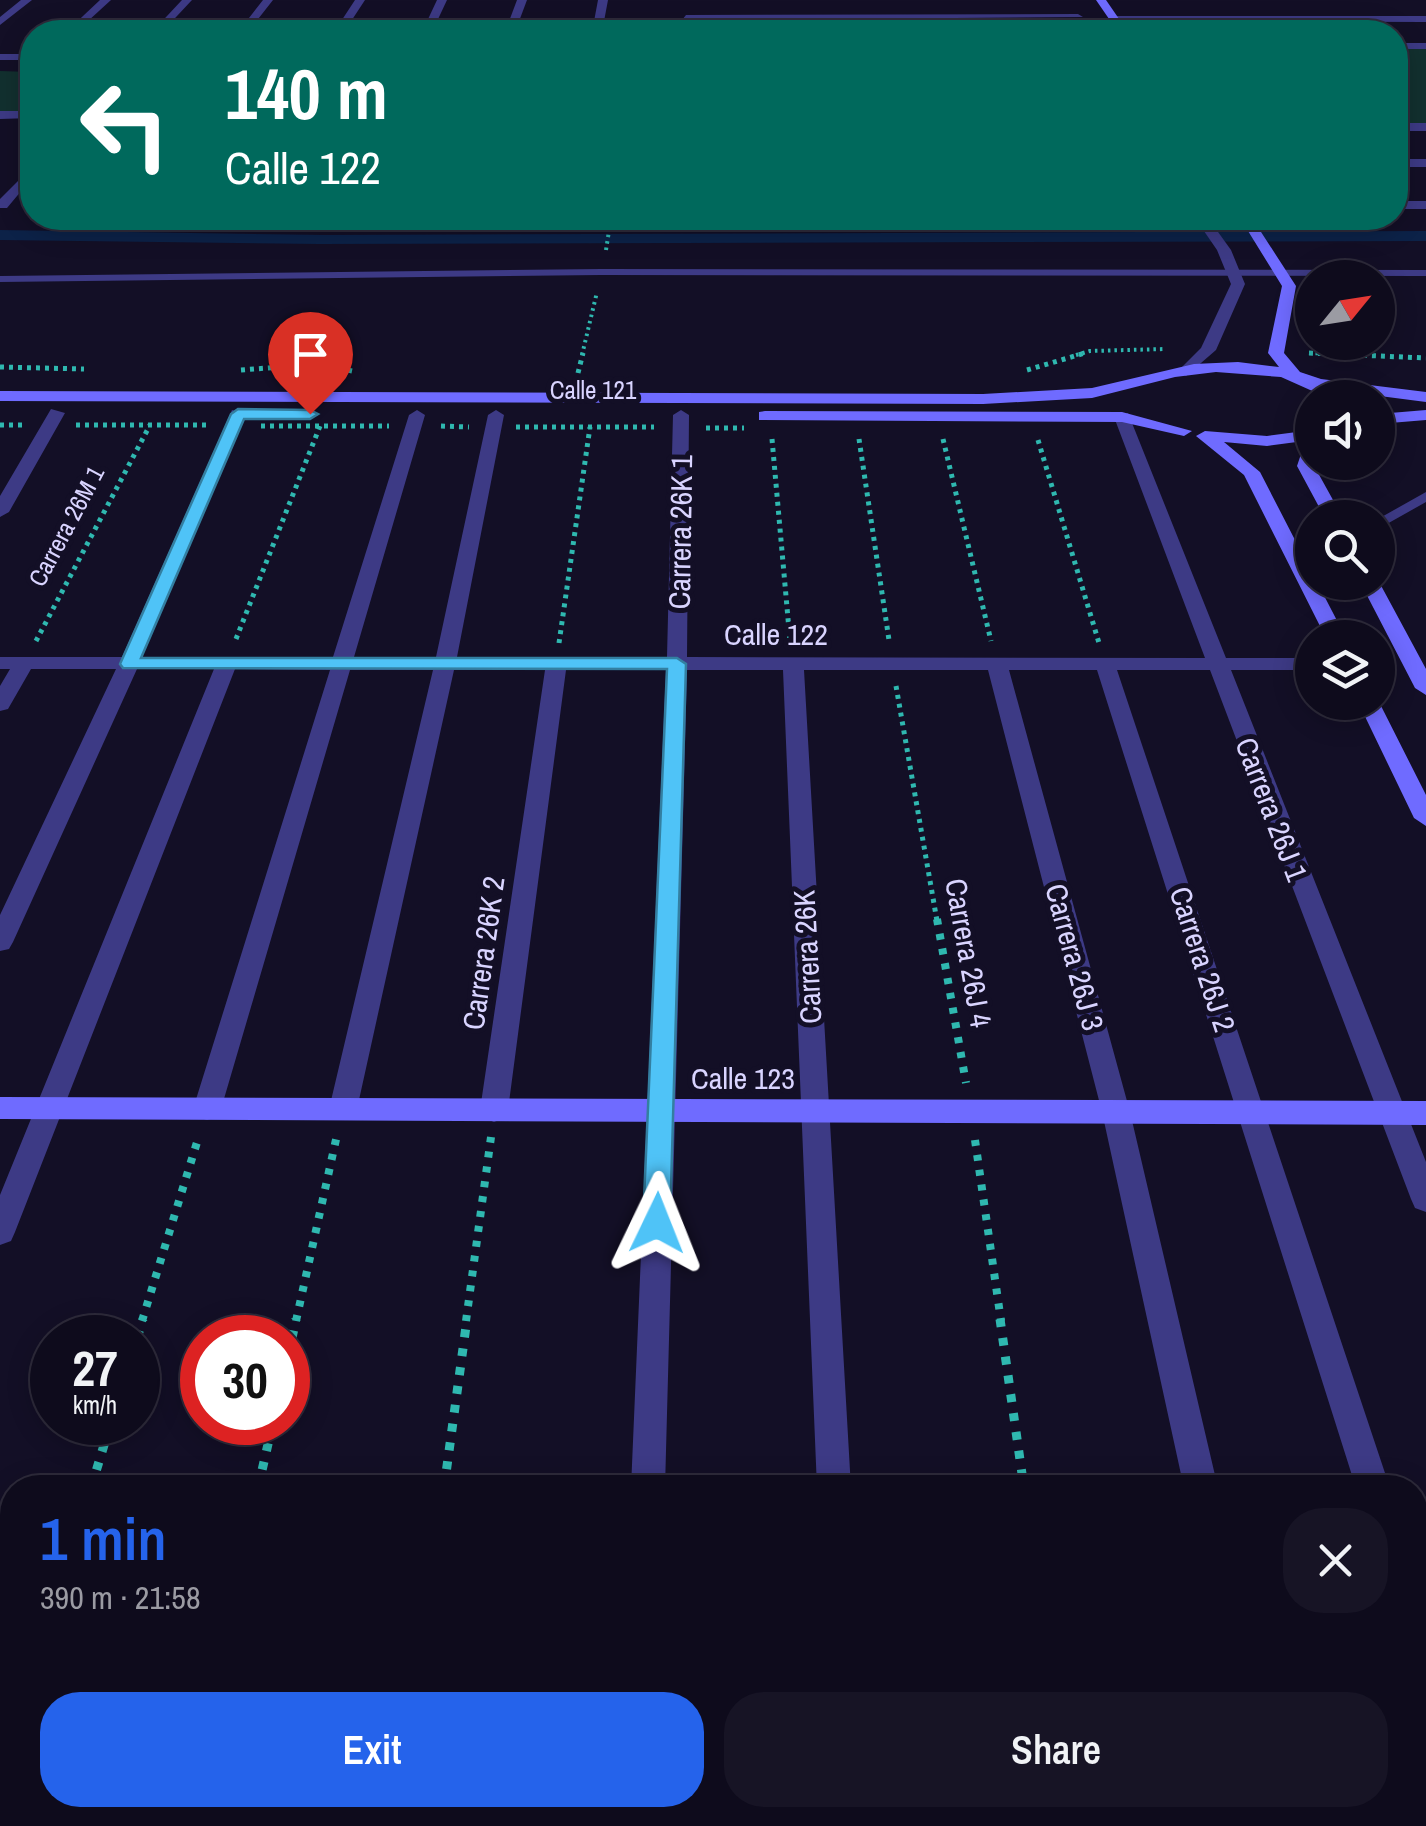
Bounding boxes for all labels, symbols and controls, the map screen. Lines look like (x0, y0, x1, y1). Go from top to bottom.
text: 140 m (225, 47, 388, 141)
icon: left (60, 60, 190, 190)
text: Calle 122 (225, 137, 381, 198)
north arrow (1295, 260, 1395, 360)
map controls (1295, 260, 1395, 720)
pin (268, 312, 353, 415)
icon: arrive (283, 327, 338, 382)
street label: Calle 121 (550, 373, 637, 407)
button: sound (1295, 380, 1395, 480)
street label: Carrera 26K 1 (659, 454, 701, 610)
street label: Carrera 26M 1 (20, 459, 112, 592)
button: search (1295, 500, 1395, 600)
street label: Calle 122 (724, 614, 828, 654)
button: layers (1295, 620, 1395, 720)
street label: Carrera 26J 1 (1226, 732, 1318, 887)
street label: Carrera 26K 2 (452, 874, 514, 1032)
street label: Carrera 26J 4 (936, 875, 1002, 1031)
street label: Carrera 26J 3 (1036, 879, 1114, 1035)
street label: Carrera 26J 2 (1161, 881, 1245, 1037)
street label: Carrera 26K (783, 888, 830, 1025)
street label: Calle 123 (691, 1058, 795, 1098)
position arrow (605, 1171, 709, 1275)
speed limit sign: 30 (180, 1315, 310, 1445)
text: 27 (72, 1334, 118, 1402)
text: km/h (73, 1388, 117, 1422)
text: 1 min (40, 1498, 167, 1579)
button: close (1283, 1508, 1388, 1613)
text: 390 m · 21:58 (40, 1576, 200, 1619)
button: Exit (40, 1692, 704, 1807)
button: Share (724, 1692, 1388, 1807)

